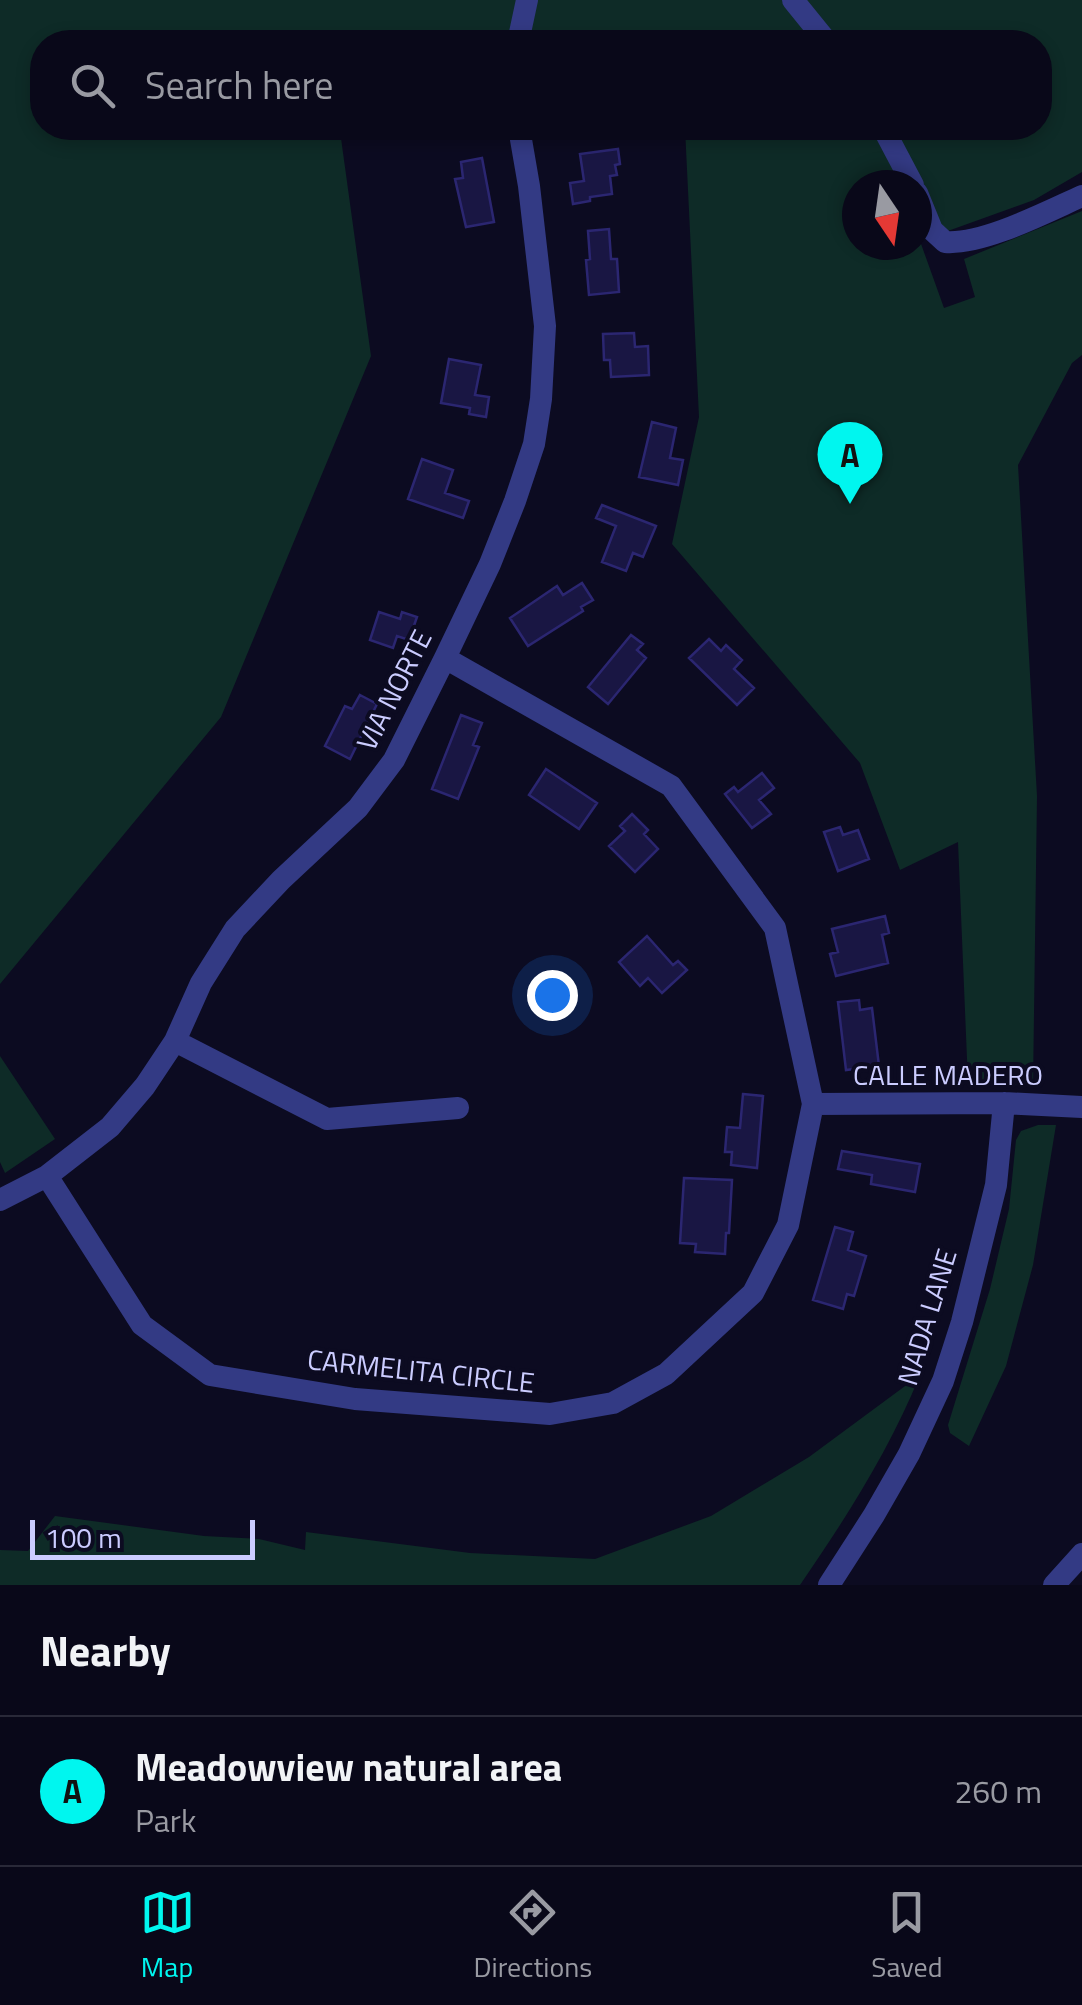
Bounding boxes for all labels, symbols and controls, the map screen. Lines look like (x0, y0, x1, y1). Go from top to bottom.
search box (30, 30, 1052, 140)
text: Search here (145, 56, 333, 114)
icon: search (65, 58, 120, 113)
north arrow (842, 170, 932, 260)
pin: A (818, 422, 882, 504)
street label: VIA NORTE (345, 622, 442, 758)
your location (527, 970, 578, 1021)
street label: CALLE MADERO (853, 1053, 1043, 1096)
street label: NADA LANE (885, 1243, 968, 1390)
street label: CARMELITA CIRCLE (305, 1337, 537, 1404)
scale bar (30, 1515, 255, 1560)
text: 100 m (45, 1516, 122, 1559)
text: Nearby (40, 1618, 171, 1682)
text: Meadowview natural area (135, 1738, 562, 1796)
text: A (63, 1767, 82, 1815)
text: 260 m (954, 1767, 1042, 1815)
text: Park (135, 1796, 196, 1844)
tab: Map (140, 1885, 195, 1988)
tab: Directions (474, 1885, 592, 1988)
tab: Saved (871, 1885, 942, 1988)

